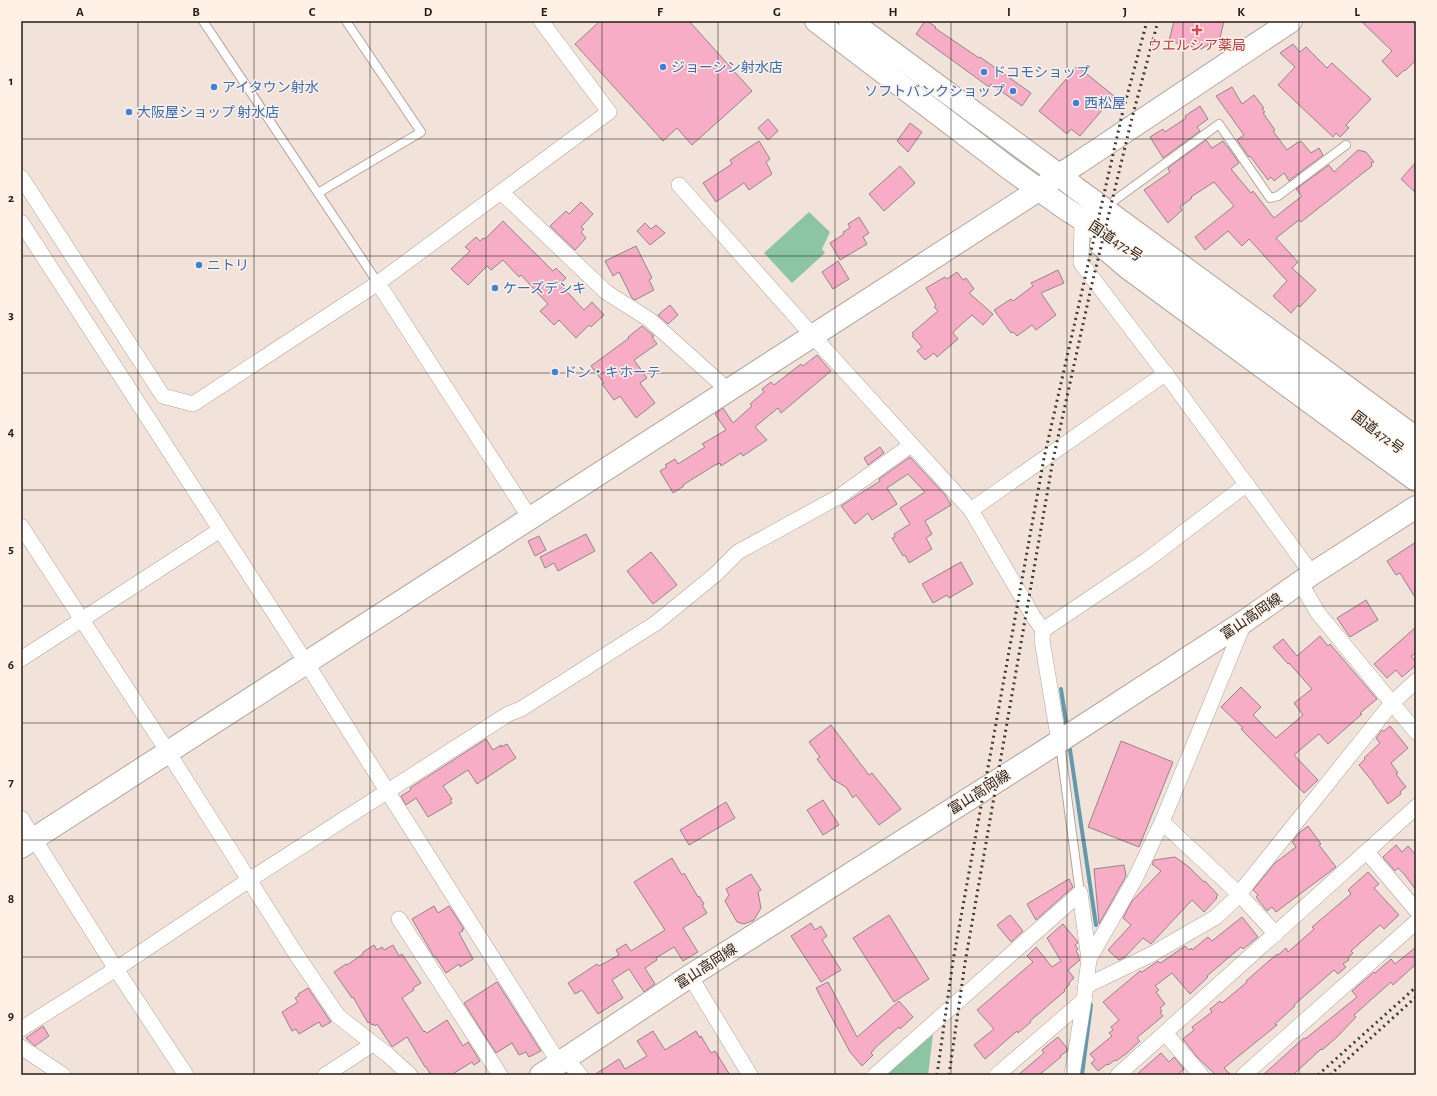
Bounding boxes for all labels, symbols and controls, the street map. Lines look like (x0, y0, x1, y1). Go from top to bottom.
text: A (76, 6, 84, 19)
text: B (192, 6, 200, 19)
text: C (309, 6, 316, 19)
text: D (424, 6, 433, 19)
text: E (541, 6, 548, 19)
text: F (657, 6, 664, 19)
text: G (773, 6, 781, 19)
text: H (888, 6, 898, 19)
text: I (1007, 6, 1011, 19)
text: J (1123, 6, 1127, 19)
text: K (1237, 6, 1245, 19)
text: L (1354, 6, 1360, 19)
marker: ウエルシア薬局 (1192, 25, 1202, 35)
place label: ウエルシア薬局 (1148, 38, 1246, 53)
place label: ジョーシン射水店 (671, 59, 783, 75)
marker: ジョーシン射水店 (658, 62, 668, 72)
place label: ドコモショップ (992, 65, 1090, 80)
marker: ドコモショップ (979, 67, 989, 77)
text: 1 (9, 75, 13, 88)
place label: アイタウン射水 (222, 79, 319, 95)
marker: アイタウン射水 (209, 82, 219, 92)
place label: ソフトバンクショップ (864, 84, 1005, 99)
marker: ソフトバンクショップ (1008, 86, 1018, 96)
place label: 西松屋 (1084, 96, 1126, 111)
marker: 西松屋 (1071, 98, 1081, 108)
place label: 大阪屋ショップ 射水店 (137, 104, 279, 120)
marker: 大阪屋ショップ 射水店 (124, 107, 134, 117)
text: 2 (8, 192, 14, 205)
street label: 国道472号 (1086, 219, 1145, 264)
place label: ニトリ (207, 259, 249, 273)
marker: ニトリ (194, 260, 204, 270)
place label: ケーズデンキ (503, 280, 586, 296)
marker: ケーズデンキ (490, 283, 500, 293)
text: 3 (8, 309, 14, 322)
place label: ドン・キホーテ (563, 365, 661, 380)
marker: ドン・キホーテ (550, 367, 560, 377)
street label: 国道472号 (1349, 408, 1407, 457)
text: 4 (8, 426, 15, 439)
text: 5 (8, 543, 14, 556)
street label: 富山高岡線 (1218, 591, 1284, 642)
text: 6 (8, 659, 14, 672)
street label: 富山高岡線 (946, 768, 1013, 817)
text: 7 (8, 776, 14, 789)
text: 8 (8, 893, 14, 906)
street label: 富山高岡線 (673, 941, 740, 992)
text: 9 (8, 1010, 14, 1023)

